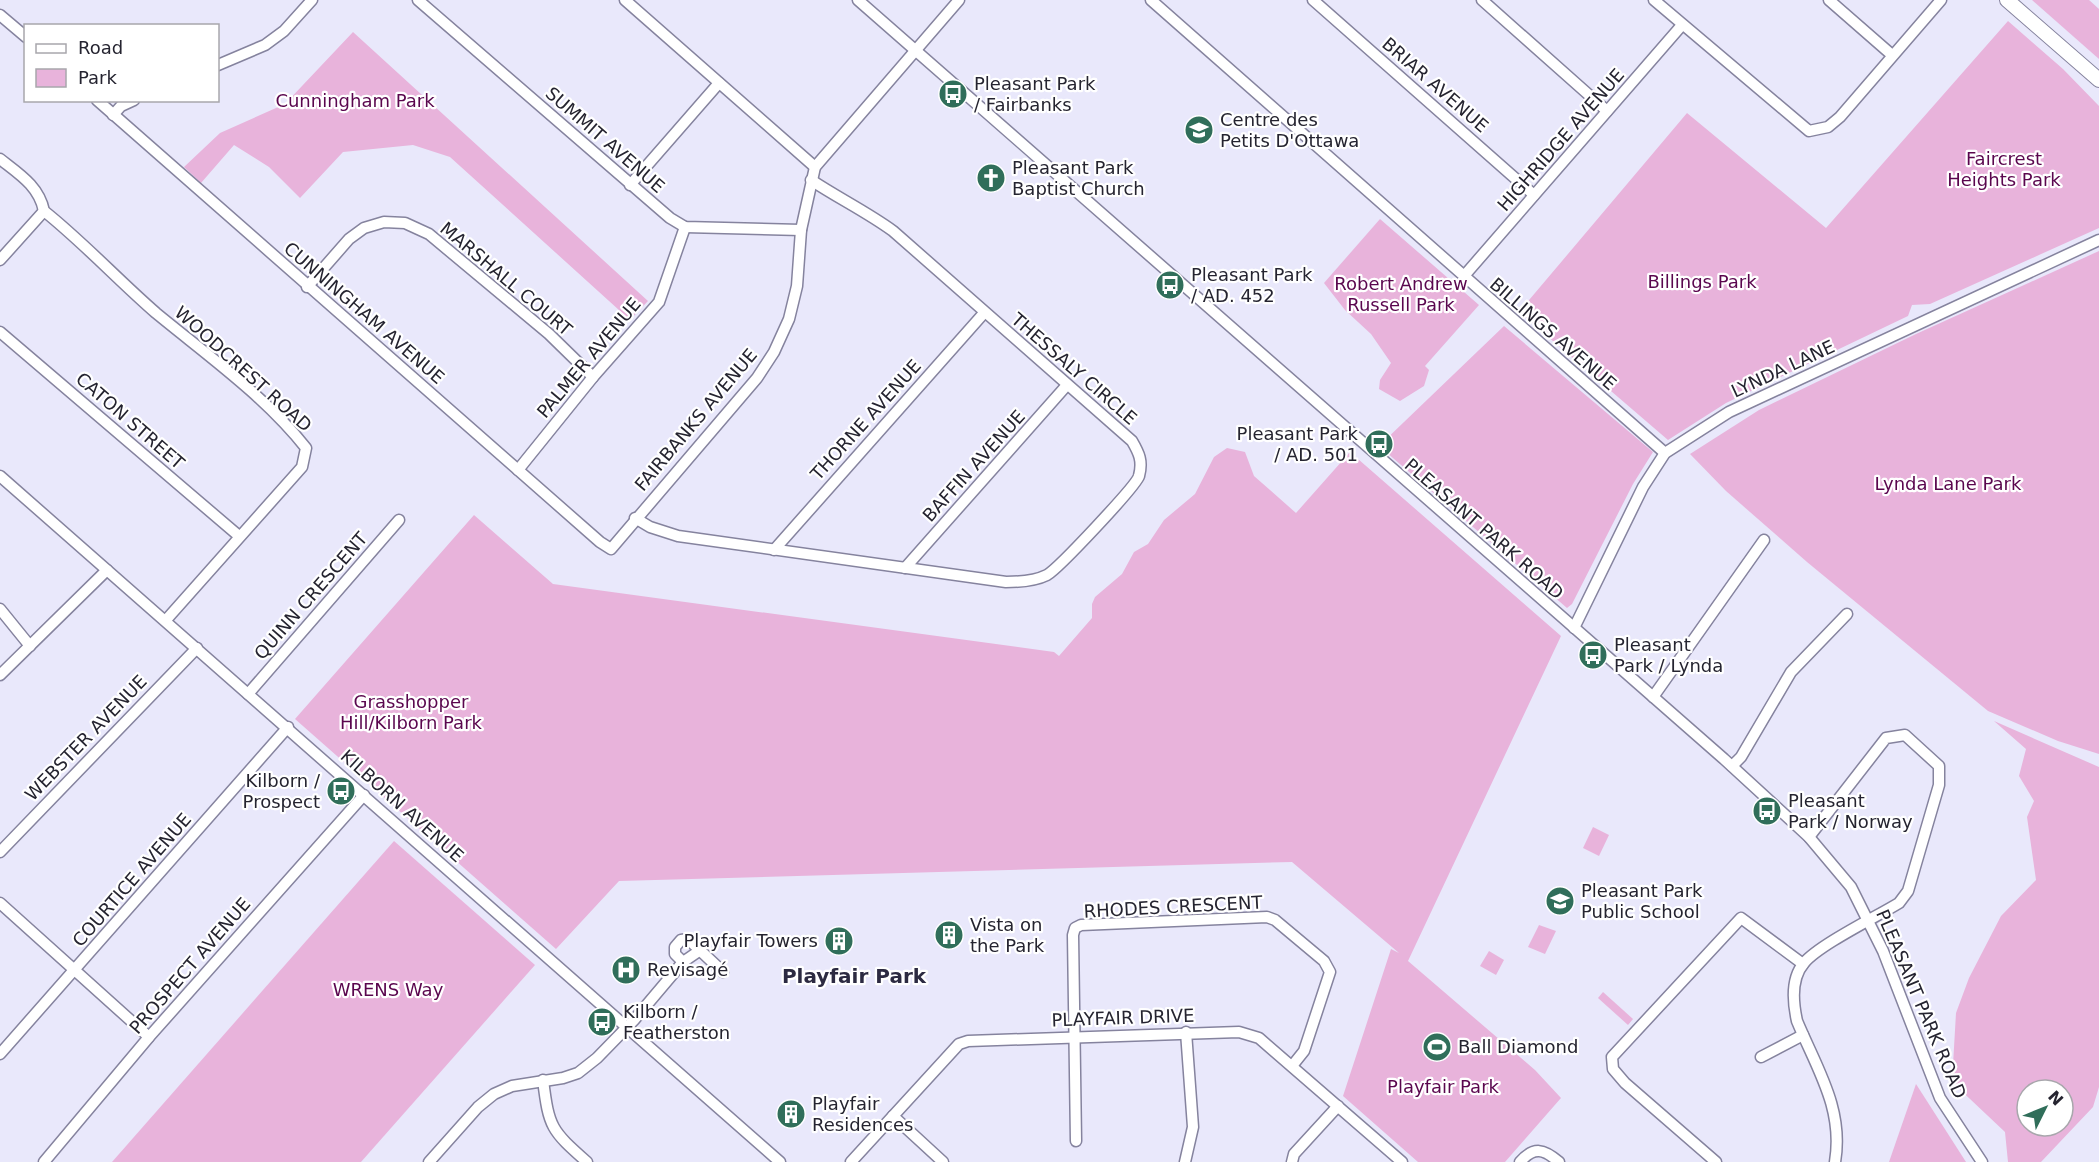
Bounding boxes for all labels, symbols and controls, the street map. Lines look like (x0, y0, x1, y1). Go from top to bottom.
legend (24, 24, 219, 102)
street label: BRIAR AVENUE (1378, 33, 1493, 136)
text: Road (78, 37, 123, 58)
street label: HIGHRIDGE AVENUE (1493, 64, 1628, 215)
text: Park (78, 67, 117, 88)
place label: Pleasant Park / Fairbanks (974, 73, 1096, 115)
bus stop icon: Pleasant Park / Fairbanks (937, 78, 969, 110)
street label: SUMMIT AVENUE (542, 82, 669, 197)
park label: Cunningham Park (275, 90, 435, 111)
place label: Centre des Petits D'Ottawa (1220, 109, 1359, 151)
school or university icon: Centre des Petits D'Ottawa (1183, 114, 1215, 146)
park label: Faircrest Heights Park (1947, 148, 2061, 190)
place label: Pleasant Park Baptist Church (1012, 157, 1145, 199)
church icon: Pleasant Park Baptist Church (975, 162, 1007, 194)
street label: MARSHALL COURT (436, 217, 577, 340)
street label: CUNNINGHAM AVENUE (280, 237, 449, 388)
place label: Pleasant Park / AD. 452 (1191, 264, 1313, 306)
bus stop icon: Pleasant Park / AD. 452 (1154, 269, 1186, 301)
park label: Billings Park (1647, 271, 1757, 292)
park label: Robert Andrew Russell Park (1334, 273, 1468, 315)
street label: BILLINGS AVENUE (1486, 273, 1621, 394)
street label: PALMER AVENUE (532, 293, 645, 422)
street label: WOODCREST ROAD (170, 302, 316, 436)
street label: THESSALY CIRCLE (1007, 308, 1141, 429)
street label: LYNDA LANE (1728, 336, 1838, 402)
street label: FAIRBANKS AVENUE (630, 344, 761, 495)
street label: THORNE AVENUE (805, 355, 925, 485)
street label: CATON STREET (72, 368, 189, 474)
street label: BAFFIN AVENUE (918, 406, 1029, 526)
place label: Pleasant Park / AD. 501 (1237, 423, 1359, 465)
bus stop icon: Pleasant Park / AD. 501 (1363, 428, 1395, 460)
street label: PLEASANT PARK ROAD (1401, 454, 1568, 603)
park label: Lynda Lane Park (1875, 473, 2022, 494)
street label: QUINN CRESCENT (250, 527, 372, 664)
place label: Pleasant Park / Lynda (1614, 634, 1723, 676)
bus stop icon: Pleasant Park / Lynda (1577, 639, 1609, 671)
street label: WEBSTER AVENUE (20, 671, 151, 805)
park label: Grasshopper Hill/Kilborn Park (340, 691, 483, 733)
street label: KILBORN AVENUE (337, 745, 468, 866)
place label: Kilborn / Prospect (243, 770, 321, 812)
bus stop icon: Kilborn / Prospect (325, 775, 357, 807)
place label: Pleasant Park / Norway (1788, 790, 1913, 832)
bus stop icon: Pleasant Park / Norway (1751, 795, 1783, 827)
street label: COURTICE AVENUE (68, 809, 195, 951)
place label: Pleasant Park Public School (1581, 880, 1703, 922)
school or university icon: Pleasant Park Public School (1544, 885, 1576, 917)
street label: RHODES CRESCENT (1083, 891, 1264, 922)
street label: PROSPECT AVENUE (125, 893, 254, 1038)
street label: PLEASANT PARK ROAD (1872, 906, 1971, 1102)
place label: Vista on the Park (970, 914, 1045, 956)
building icon: Vista on the Park (933, 919, 965, 951)
building icon: Playfair Towers (823, 925, 855, 957)
place label: Playfair Towers (683, 930, 818, 951)
hospital icon: Revisagé (610, 954, 642, 986)
place label: Revisagé (647, 959, 728, 980)
district label: Playfair Park (782, 964, 927, 988)
park label: WRENS Way (333, 979, 444, 1000)
place label: Kilborn / Featherston (623, 1001, 730, 1043)
street label: PLAYFAIR DRIVE (1051, 1005, 1195, 1030)
bus stop icon: Kilborn / Featherston (586, 1006, 618, 1038)
sports icon: Ball Diamond (1421, 1031, 1453, 1063)
place label: Ball Diamond (1458, 1036, 1578, 1057)
park label: Playfair Park (1387, 1076, 1500, 1097)
north arrow (2015, 1078, 2075, 1138)
text: N (2044, 1087, 2067, 1109)
place label: Playfair Residences (812, 1093, 913, 1135)
building icon: Playfair Residences (775, 1098, 807, 1130)

